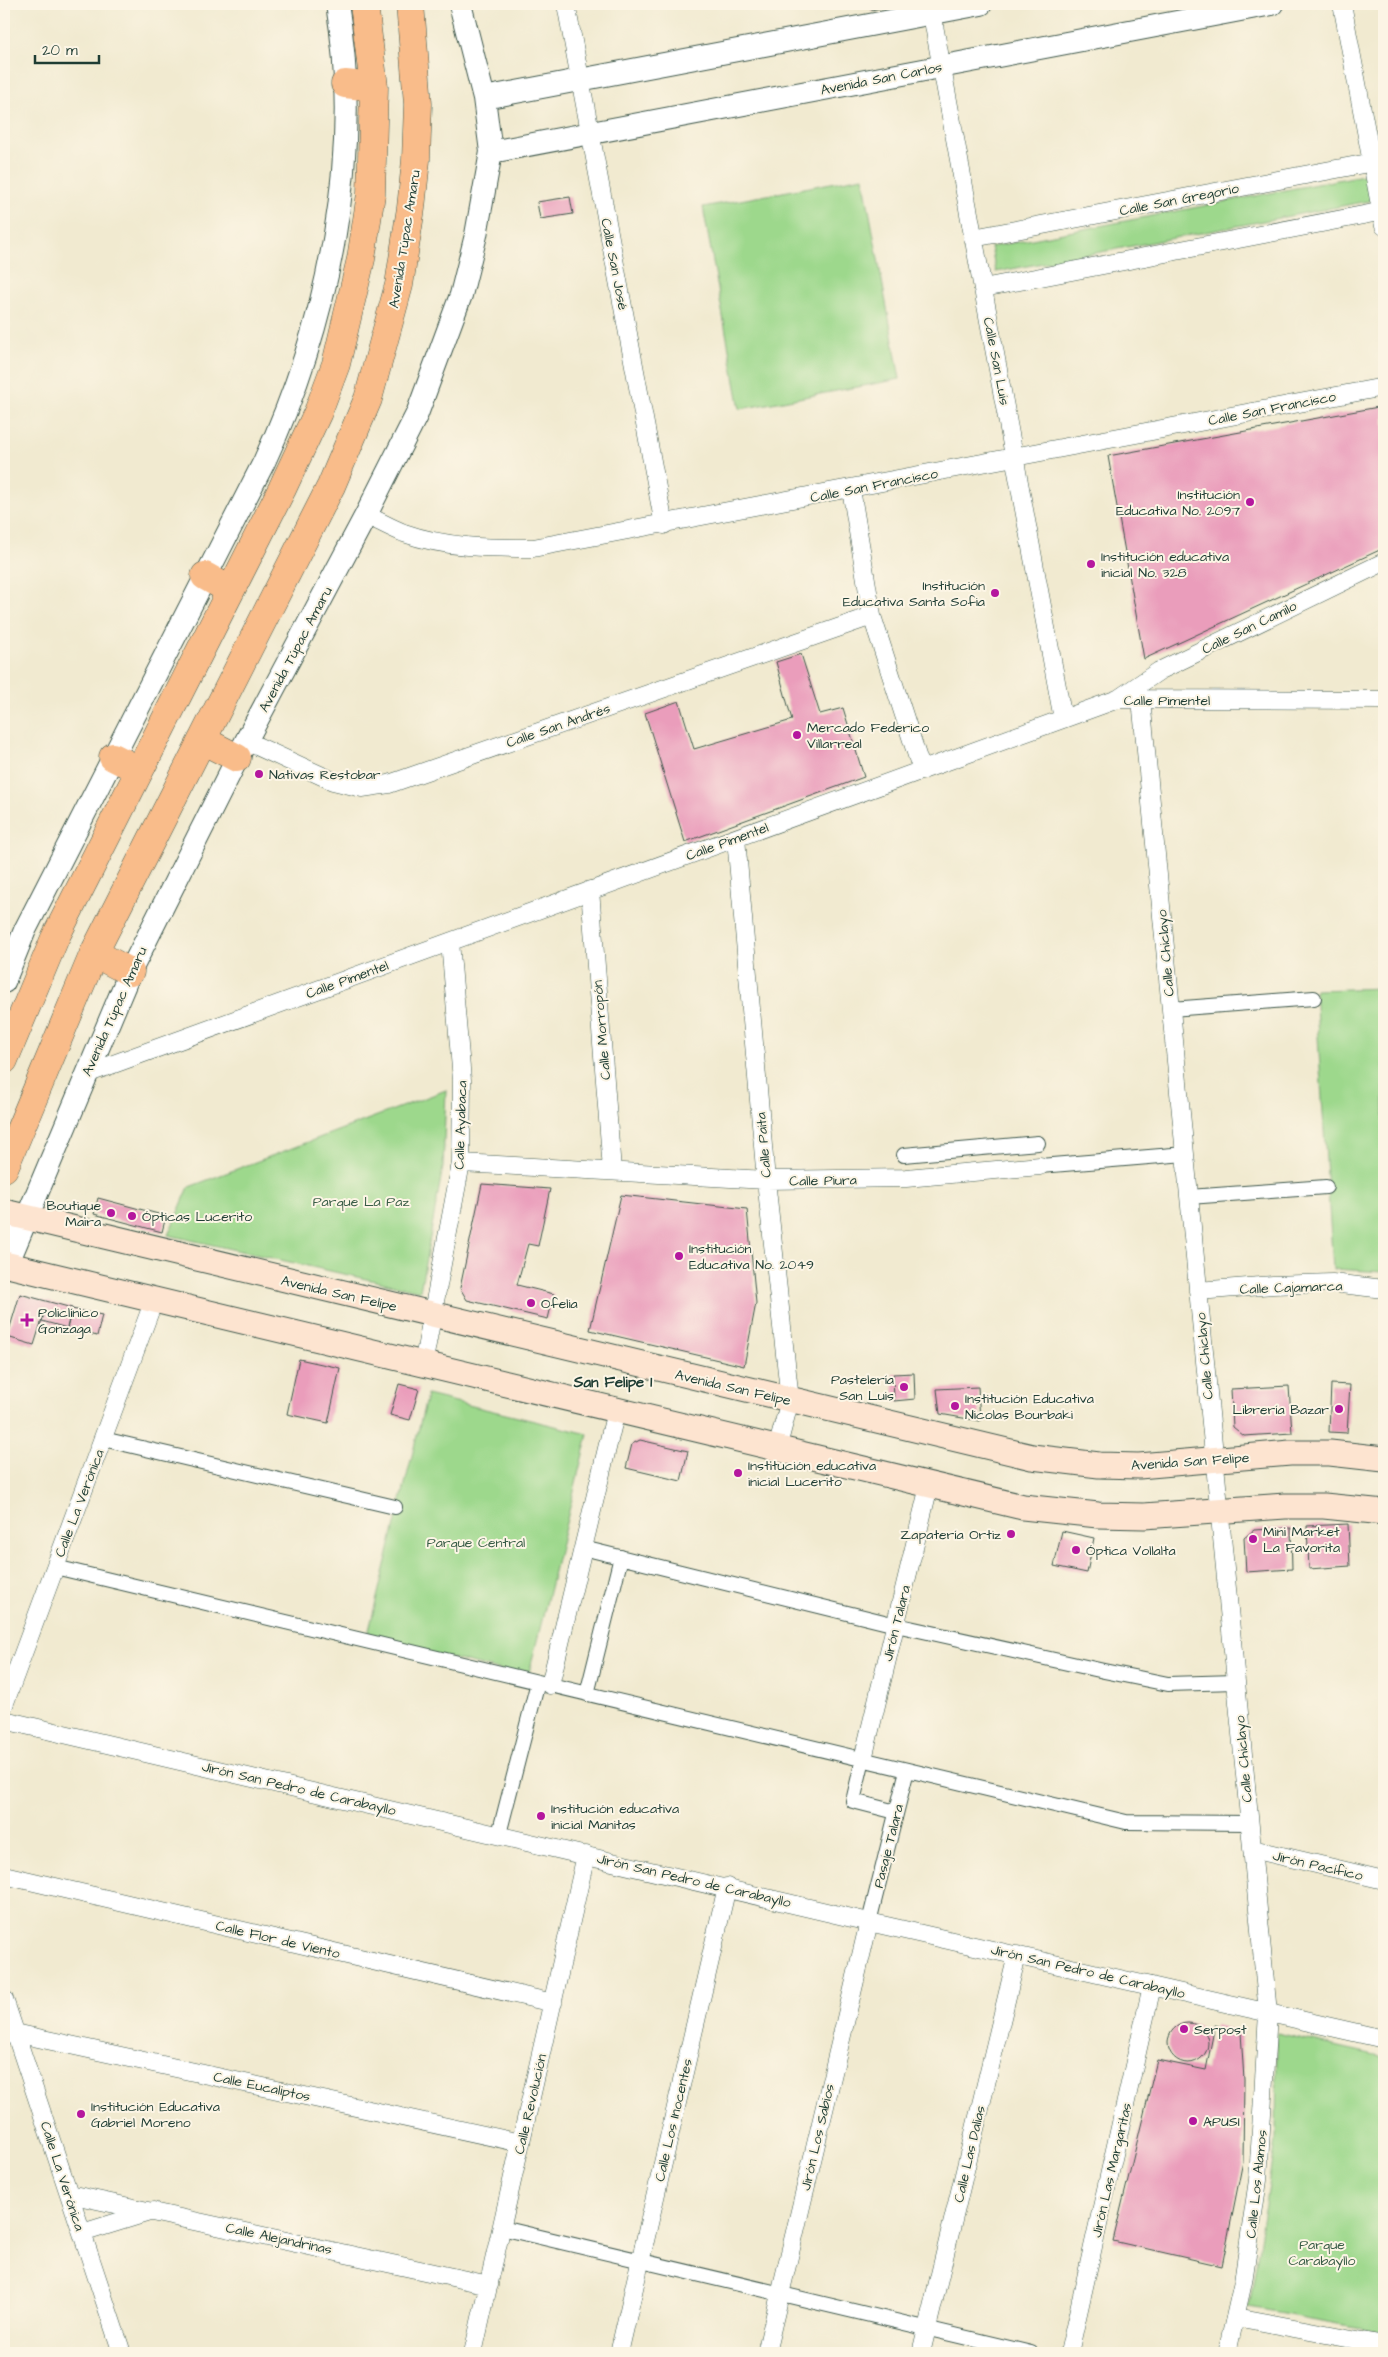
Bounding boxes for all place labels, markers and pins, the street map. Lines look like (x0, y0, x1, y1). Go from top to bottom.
place label: Institución Educativa No. 2097 (1116, 485, 1240, 521)
marker: Institución Educativa No. 2097 (1244, 496, 1256, 508)
place label: Institución educativa inicial No. 328 (1101, 547, 1229, 583)
marker: Institución educativa inicial No. 328 (1085, 558, 1097, 570)
place label: Institución Educativa Santa Sofia (843, 576, 985, 612)
marker: Institución Educativa Santa Sofia (989, 587, 1001, 599)
place label: Mercado Federico Villarreal (807, 718, 929, 754)
marker: Mercado Federico Villarreal (791, 729, 803, 741)
place label: Nativas Restobar (269, 765, 381, 785)
marker: Nativas Restobar (253, 768, 265, 780)
place label: Boutique Maira (46, 1196, 101, 1232)
marker: Boutique Maira (105, 1207, 117, 1219)
place label: Ópticas Lucerito (142, 1207, 252, 1227)
marker: Ópticas Lucerito (126, 1210, 138, 1222)
place label: Institución Educativa No. 2049 (689, 1239, 814, 1275)
marker: Institución Educativa No. 2049 (673, 1250, 685, 1262)
place label: Ofelia (541, 1294, 578, 1314)
marker: Ofelia (525, 1297, 537, 1309)
place label: Policlínico Gonzaga (38, 1303, 98, 1339)
marker: Policlínico Gonzaga (20, 1313, 34, 1327)
place label: Pastelería San Luis (831, 1370, 894, 1406)
marker: Pastelería San Luis (898, 1381, 910, 1393)
place label: Institución Educativa Nicolas Bourbaki (965, 1389, 1094, 1425)
marker: Institución Educativa Nicolas Bourbaki (949, 1400, 961, 1412)
place label: Librería Bazar (1233, 1400, 1329, 1420)
marker: Librería Bazar (1333, 1403, 1345, 1415)
place label: Institución educativa inicial Lucerito (748, 1456, 876, 1492)
marker: Institución educativa inicial Lucerito (732, 1467, 744, 1479)
place label: Mini Market La Favorita (1263, 1522, 1340, 1558)
place label: Zapatería Ortiz (900, 1525, 1001, 1545)
marker: Zapatería Ortiz (1005, 1528, 1017, 1540)
marker: Mini Market La Favorita (1247, 1533, 1259, 1545)
place label: Óptica Vollalta (1086, 1541, 1176, 1561)
marker: Óptica Vollalta (1070, 1544, 1082, 1556)
place label: Institución educativa inicial Manitas (551, 1799, 679, 1835)
marker: Institución educativa inicial Manitas (535, 1810, 547, 1822)
place label: Serpost (1194, 2020, 1247, 2040)
marker: Serpost (1178, 2023, 1190, 2035)
place label: Institución Educativa Gabriel Moreno (91, 2097, 220, 2133)
marker: Institución Educativa Gabriel Moreno (75, 2108, 87, 2120)
place label: APUSI (1203, 2112, 1240, 2132)
marker: APUSI (1187, 2115, 1199, 2127)

